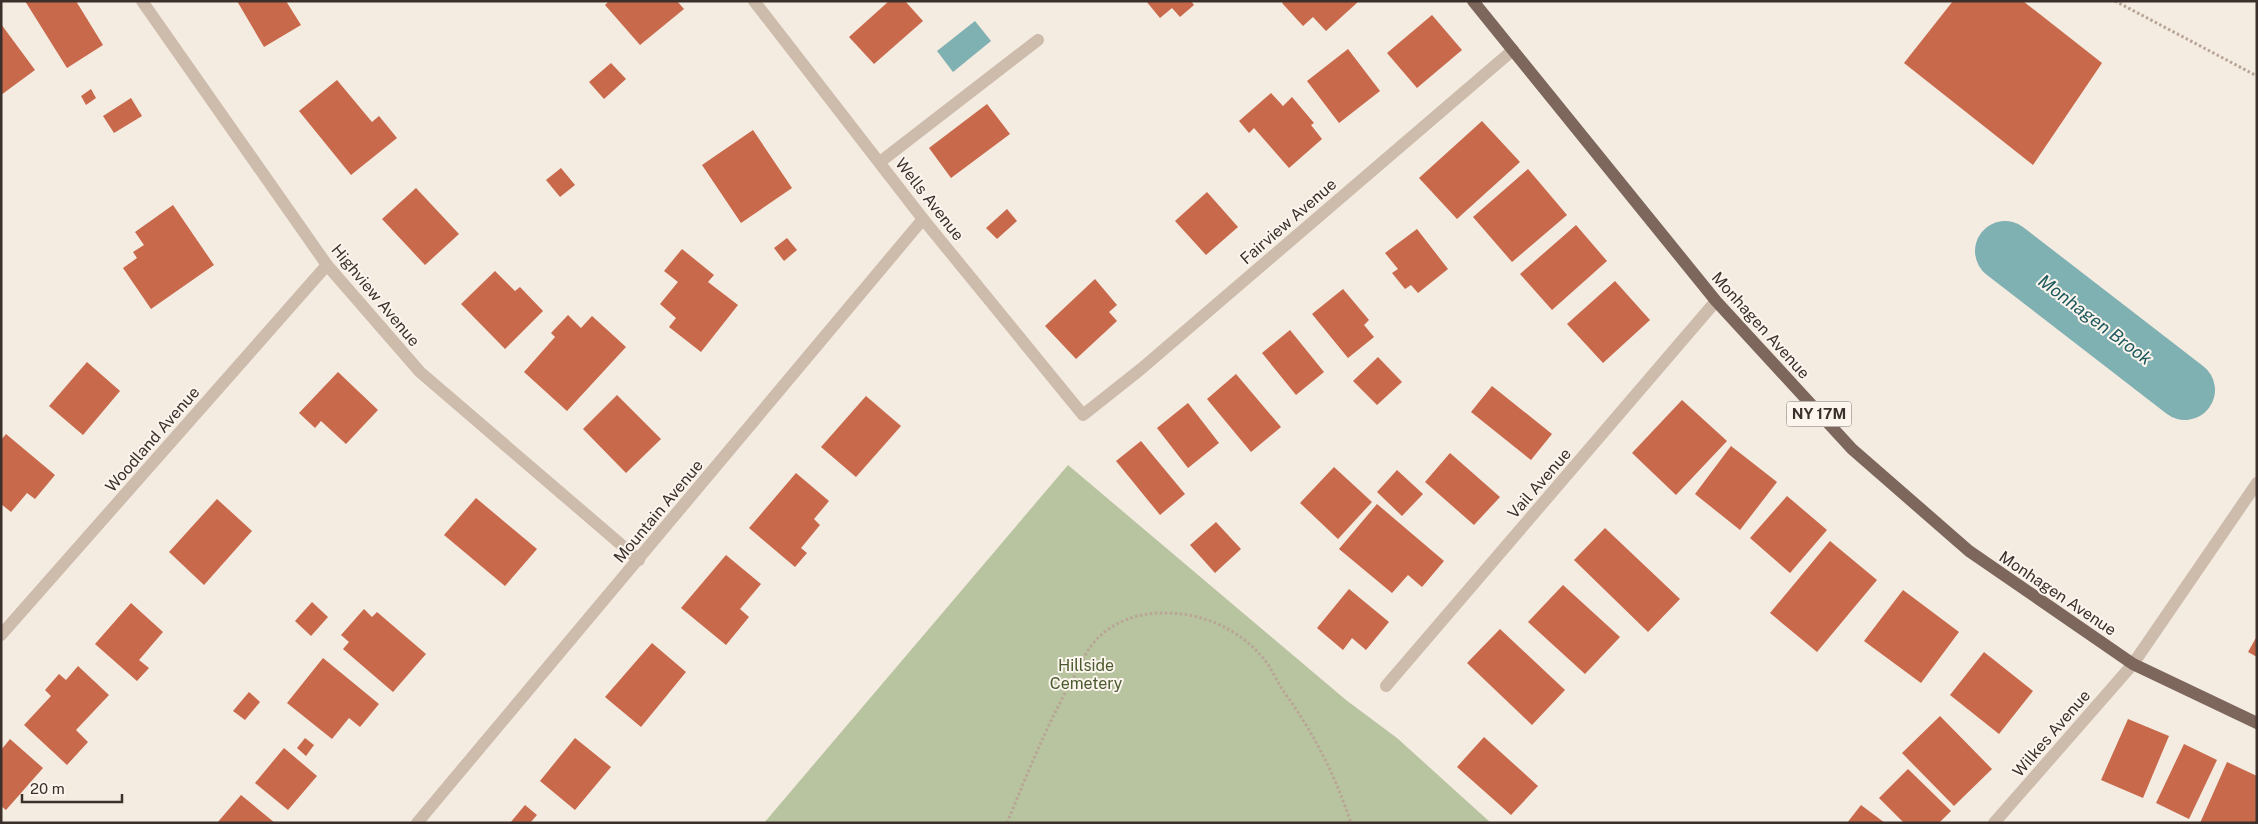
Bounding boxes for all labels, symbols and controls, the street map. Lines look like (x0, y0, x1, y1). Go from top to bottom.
street label: Wells Avenue (891, 154, 968, 244)
street label: Fairview Avenue (1236, 175, 1340, 268)
street label: Highview Avenue (327, 240, 424, 350)
street label: Monhagen Avenue (1708, 268, 1814, 383)
water label: Monhagen Brook (2034, 270, 2156, 369)
street label: Woodland Avenue (101, 383, 203, 496)
road number: NY 17M (1786, 402, 1852, 426)
street label: Vail Avenue (1504, 444, 1575, 522)
street label: Mountain Avenue (610, 456, 707, 567)
street label: Monhagen Avenue (1996, 547, 2120, 640)
park label: Hillside Cemetery (1050, 656, 1123, 693)
street label: Wilkes Avenue (2009, 686, 2094, 781)
scale bar (22, 772, 122, 804)
text: 20 m (30, 780, 65, 797)

